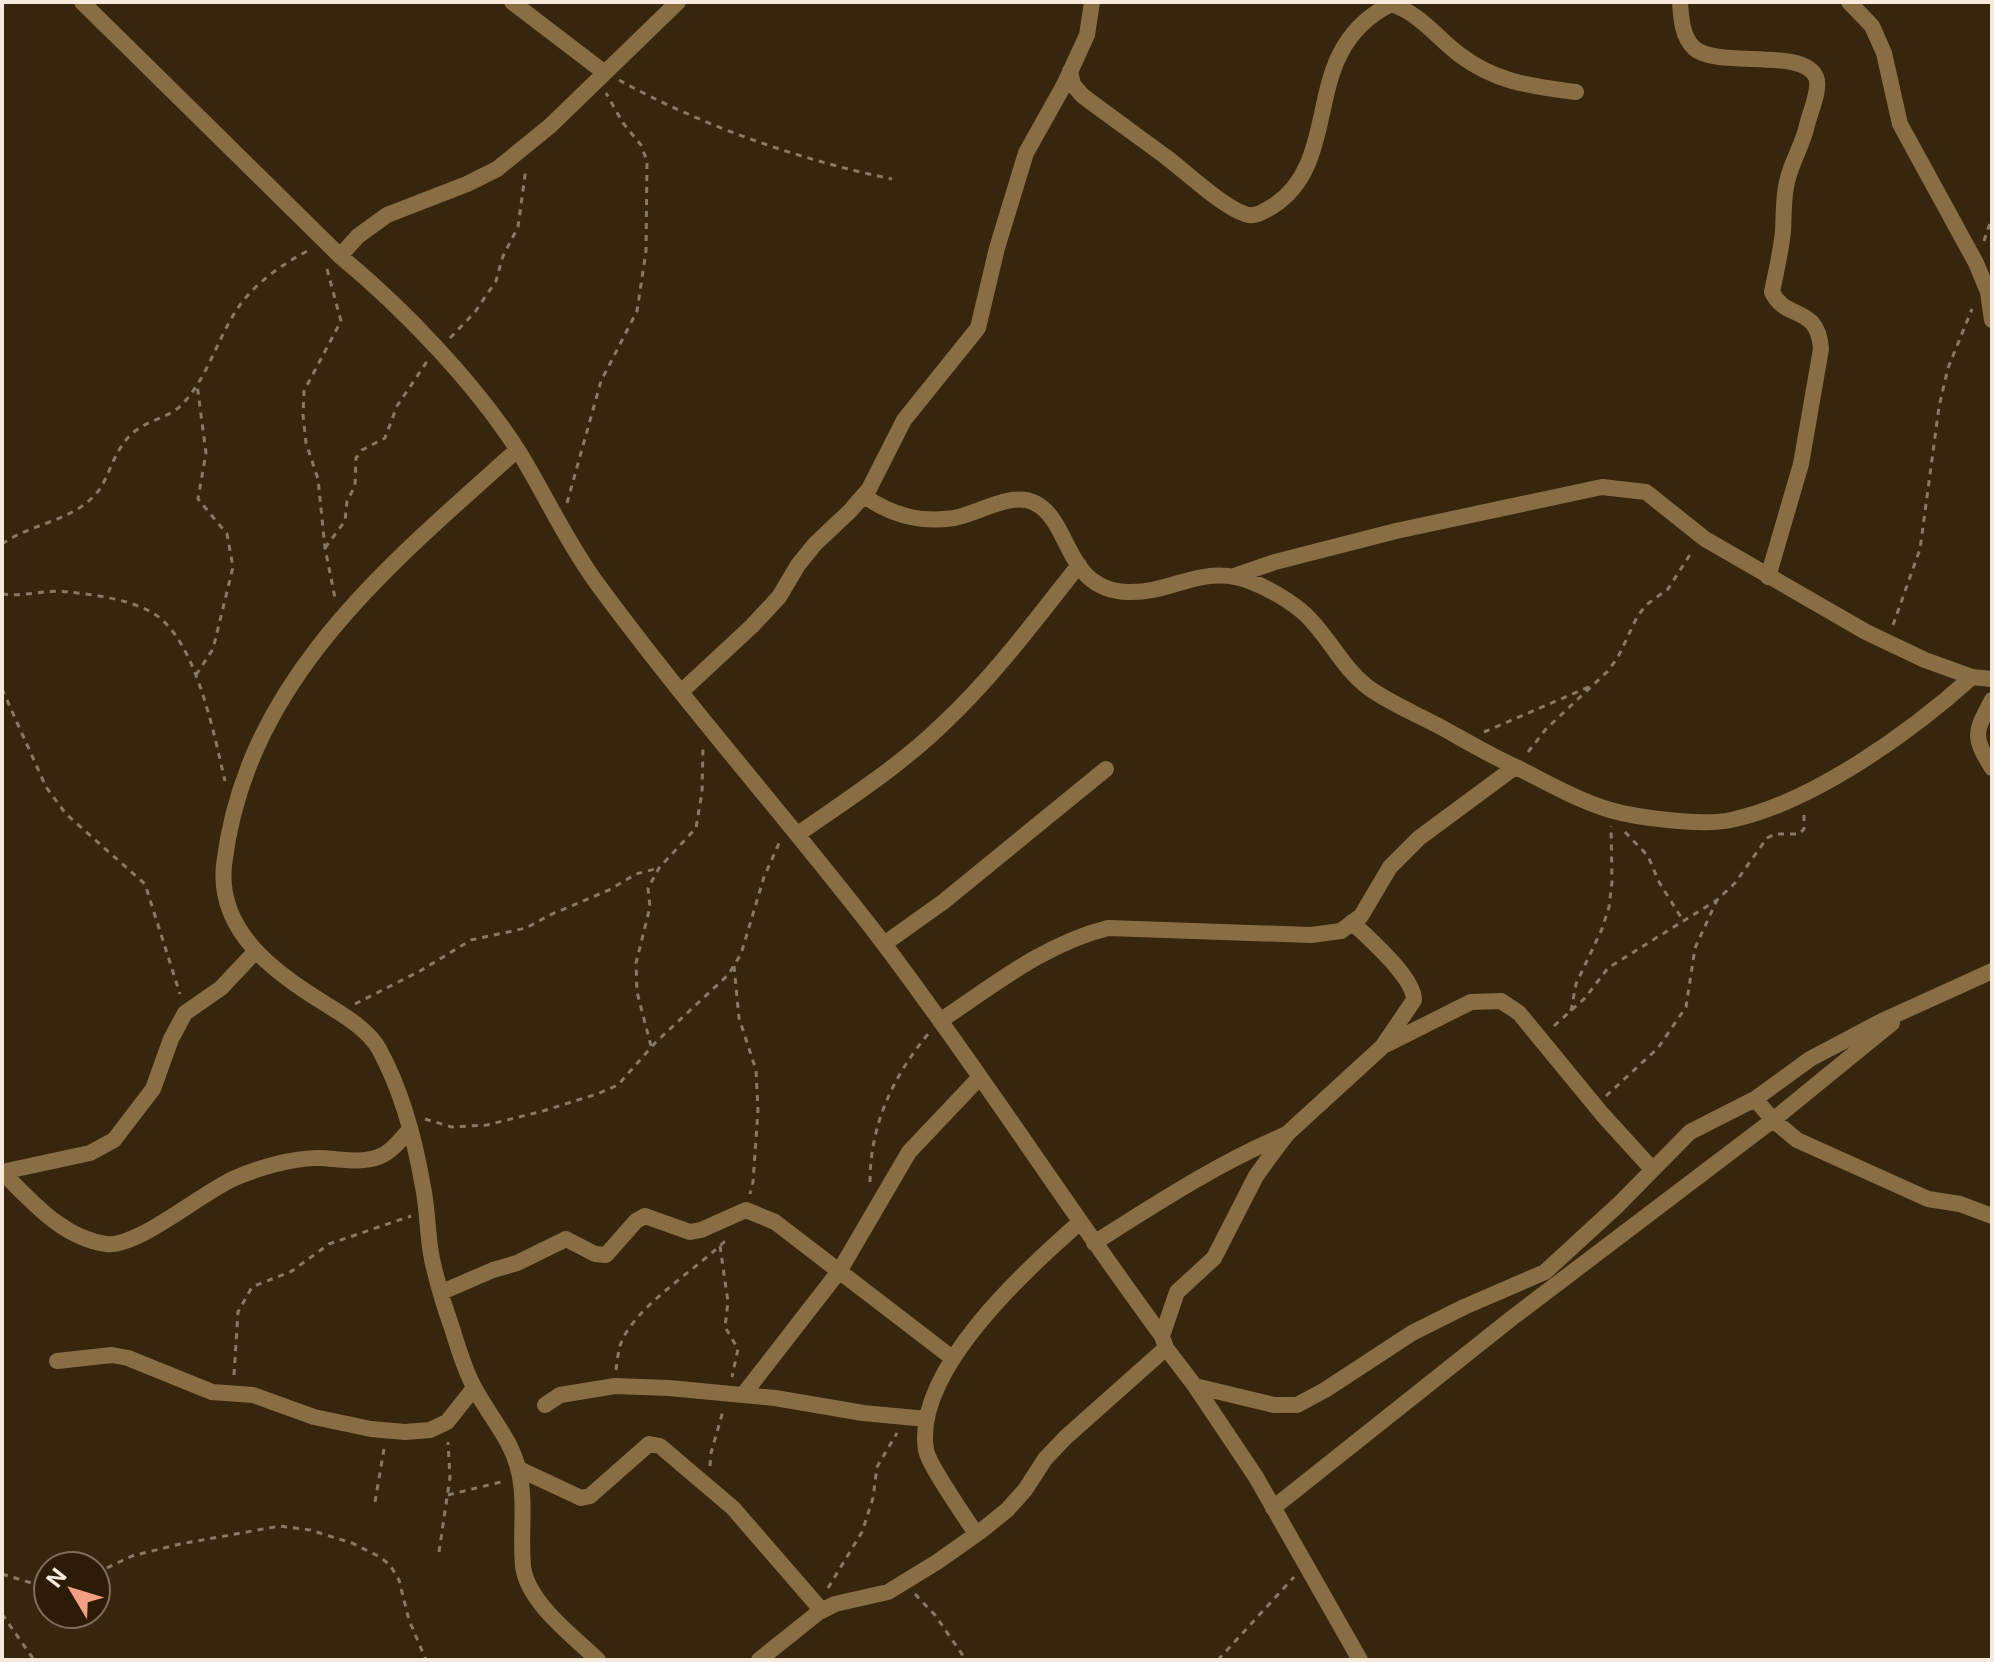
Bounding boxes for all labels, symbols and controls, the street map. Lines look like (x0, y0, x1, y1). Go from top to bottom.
north arrow (32, 1550, 112, 1630)
text: N (41, 1563, 72, 1592)

